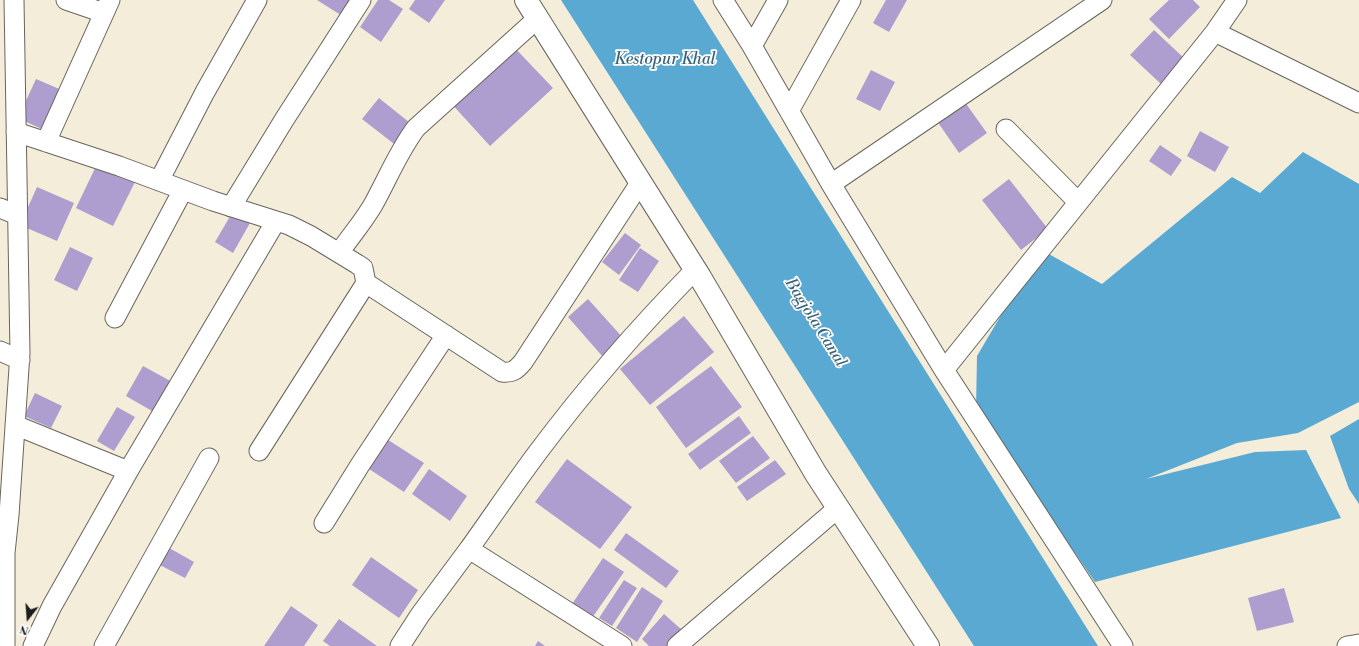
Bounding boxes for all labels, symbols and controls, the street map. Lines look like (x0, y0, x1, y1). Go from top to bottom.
water label: Kestopur Khal (614, 50, 716, 70)
water label: Bagjola Canal (780, 275, 850, 371)
north arrow (8, 598, 48, 638)
text: N (18, 622, 31, 637)

